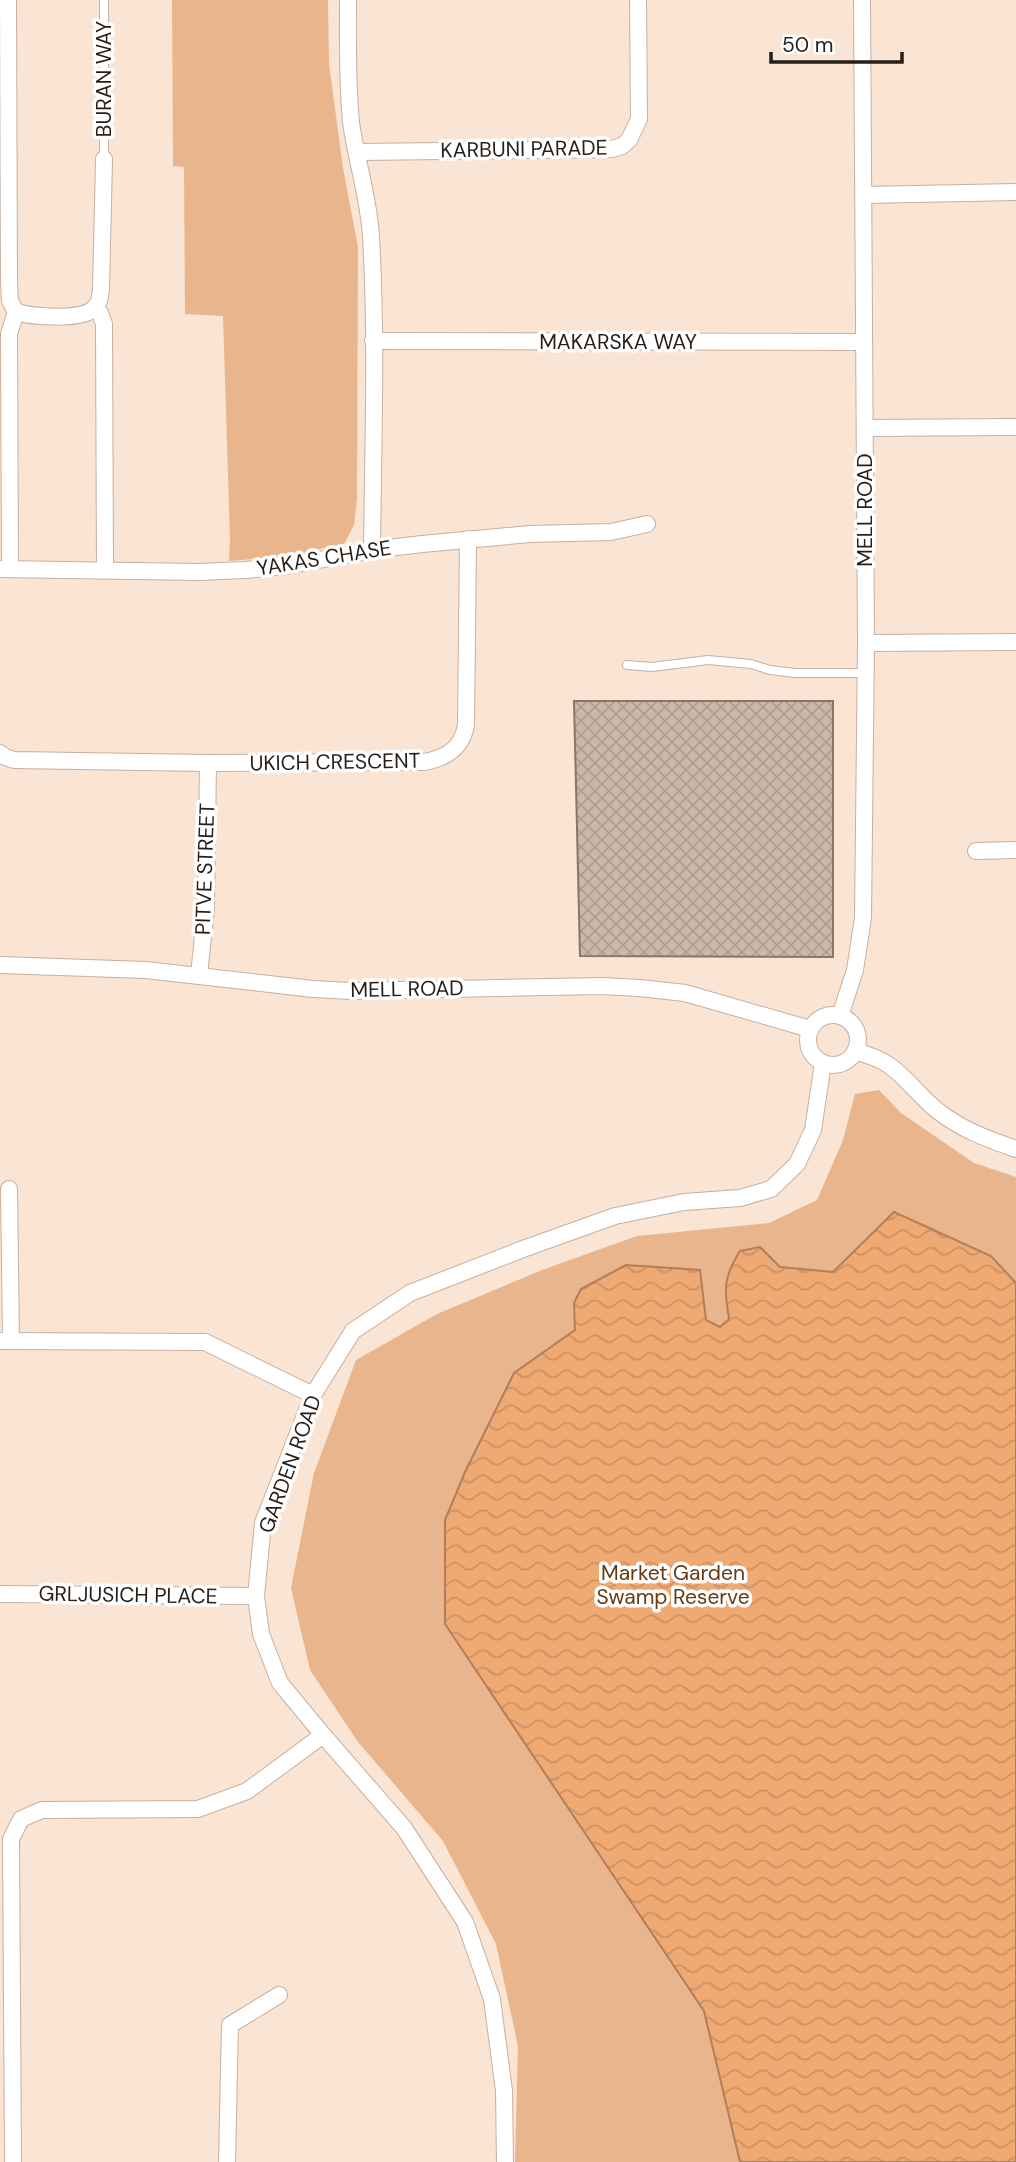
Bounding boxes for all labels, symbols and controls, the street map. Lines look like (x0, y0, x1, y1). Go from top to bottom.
street label: BURAN WAY (90, 21, 118, 137)
scale bar (771, 21, 902, 65)
text: 50 m (782, 31, 833, 59)
street label: KARBUNI PARADE (440, 134, 608, 164)
street label: MAKARSKA WAY (539, 328, 697, 356)
street label: MELL ROAD (851, 453, 879, 567)
street label: YAKAS CHASE (255, 534, 393, 582)
street label: UKICH CRESCENT (249, 747, 421, 777)
street label: PITVE STREET (189, 802, 221, 935)
street label: MELL ROAD (350, 974, 464, 1004)
street label: GARDEN ROAD (252, 1391, 328, 1537)
park label: Market Garden Swamp Reserve (596, 1559, 750, 1611)
street label: GRLJUSICH PLACE (38, 1579, 218, 1611)

